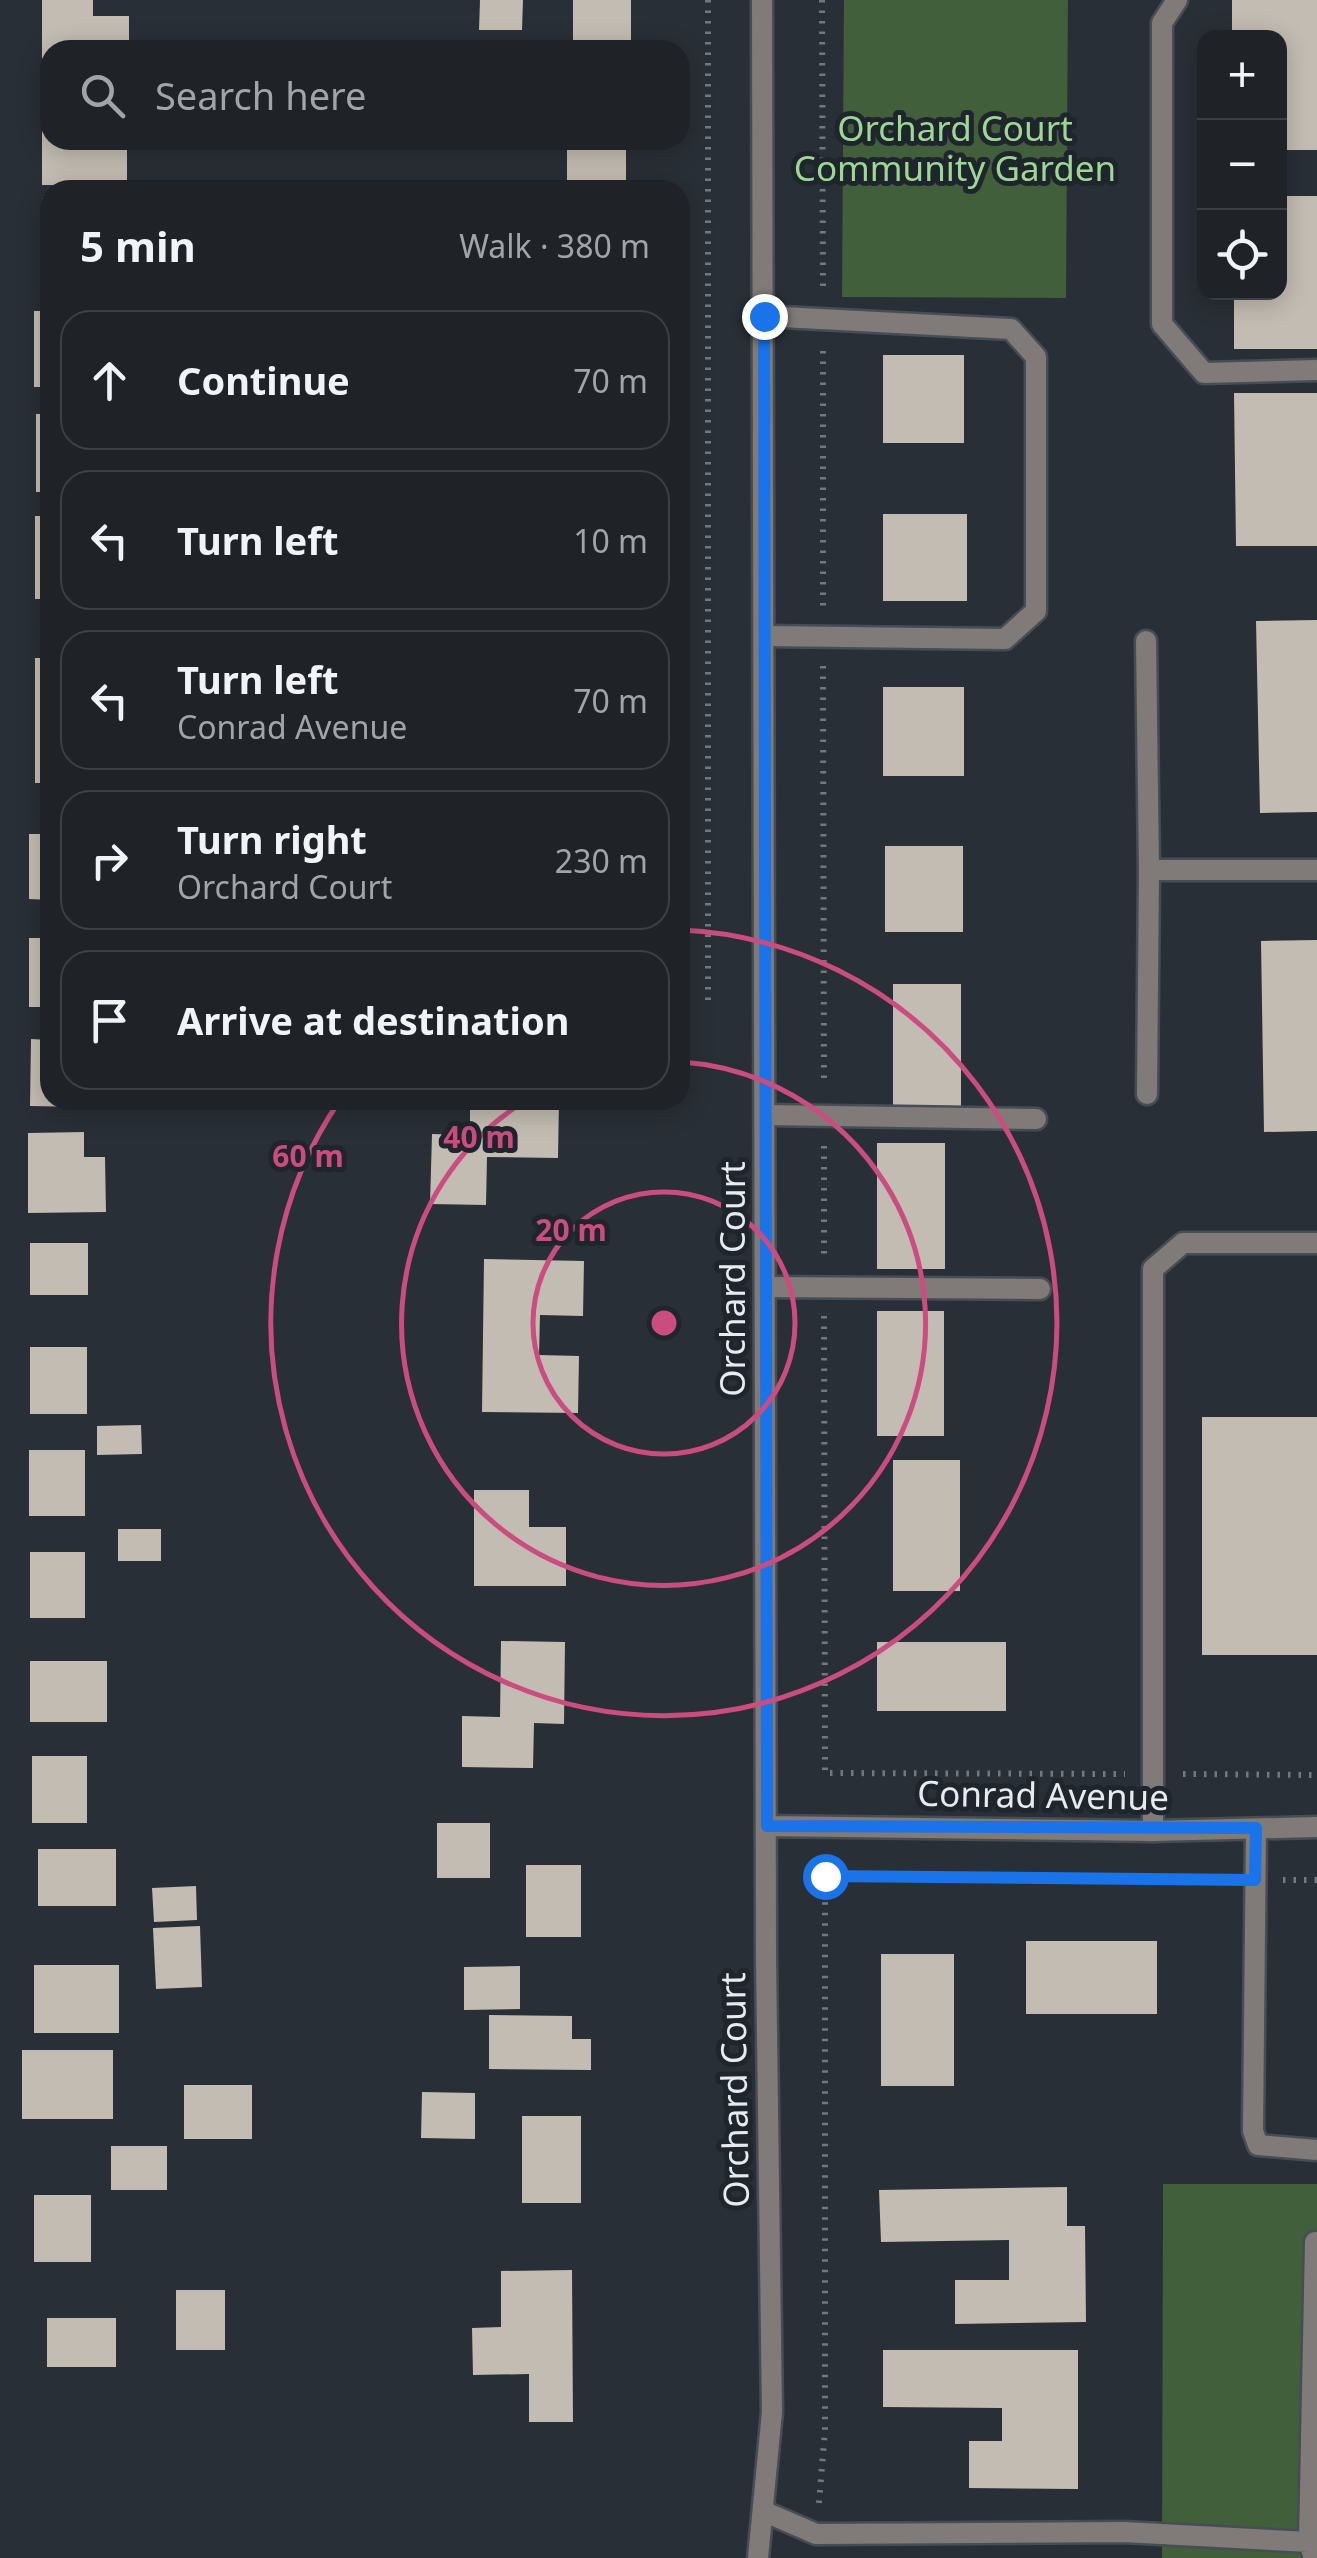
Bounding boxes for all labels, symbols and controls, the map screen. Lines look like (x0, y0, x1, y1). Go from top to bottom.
map controls (1197, 30, 1287, 300)
button: + (1197, 30, 1287, 120)
search box (40, 40, 690, 150)
icon: search (75, 68, 130, 123)
text: Search here (155, 69, 366, 121)
park label: Orchard Court Community Garden (794, 104, 1116, 191)
button: − (1197, 120, 1287, 210)
button: locate (1197, 210, 1287, 300)
text: 5 min (80, 217, 196, 274)
text: Walk · 380 m (459, 224, 650, 267)
route end (742, 294, 788, 340)
icon: ahead (82, 353, 137, 408)
text: Continue (177, 354, 350, 406)
text: 70 m (573, 359, 648, 402)
icon: left (82, 513, 137, 568)
text: Turn left (177, 514, 339, 566)
text: 10 m (573, 519, 648, 562)
text: Turn left (177, 653, 339, 705)
icon: left (82, 673, 137, 728)
text: 70 m (573, 679, 648, 722)
text: Conrad Avenue (177, 705, 407, 748)
text: Turn right (177, 813, 367, 865)
icon: right (82, 833, 137, 888)
text: 230 m (555, 839, 648, 882)
text: Orchard Court (177, 865, 392, 908)
icon: arrive (82, 993, 137, 1048)
text: Arrive at destination (177, 994, 569, 1046)
text: 40 m (443, 1116, 515, 1157)
text: 60 m (272, 1135, 344, 1176)
street label: Orchard Court (708, 1161, 755, 1397)
text: 20 m (535, 1209, 607, 1250)
centre of rings (646, 1305, 682, 1341)
street label: Conrad Avenue (917, 1769, 1169, 1820)
route start (803, 1854, 849, 1900)
street label: Orchard Court (708, 1972, 759, 2208)

